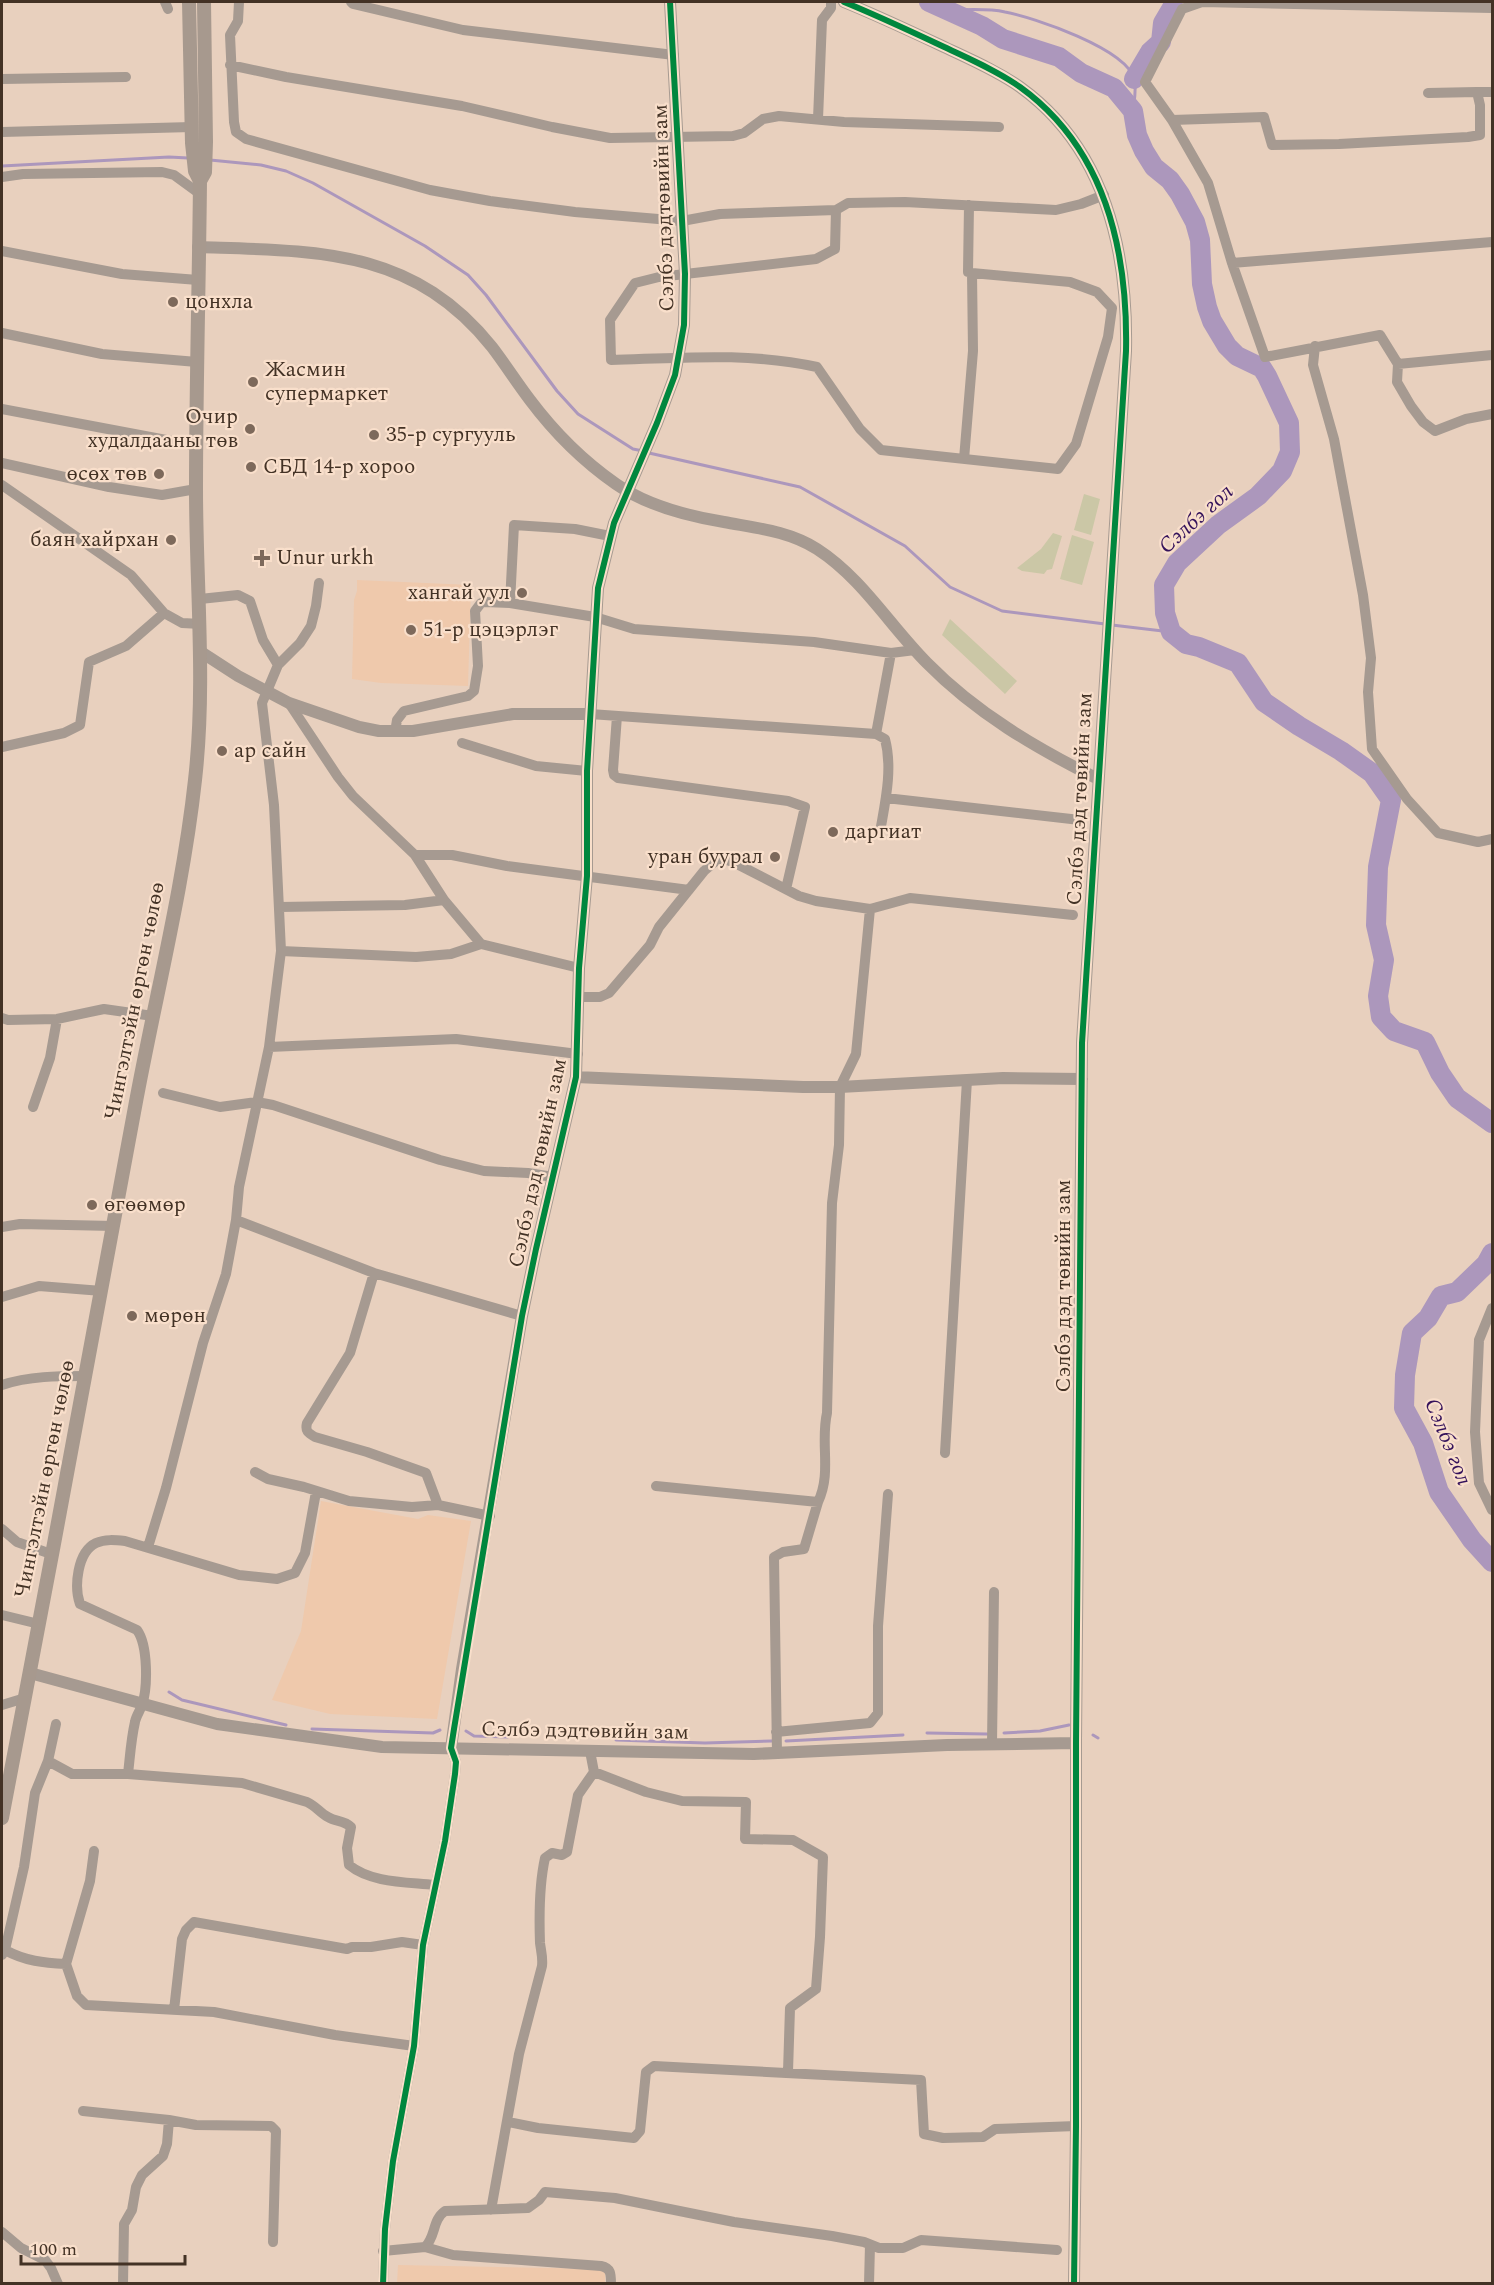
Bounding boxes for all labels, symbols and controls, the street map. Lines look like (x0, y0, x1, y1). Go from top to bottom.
street label: Сэлбэ дэдтөвийн зам (644, 104, 684, 312)
place label: цонхла (185, 286, 254, 318)
marker: цонхла (166, 295, 180, 309)
place label: Жасмин супермаркет (265, 354, 388, 410)
marker: Жасмин супермаркет (246, 375, 260, 389)
place label: Очир худалдааны төв (87, 401, 238, 457)
place label: 35-р сургууль (386, 419, 516, 451)
marker: Очир худалдааны төв (243, 422, 257, 436)
marker: 35-р сургууль (367, 428, 381, 442)
place label: СБД 14-р хороо (263, 451, 415, 483)
place label: өсөх төв (67, 458, 147, 490)
marker: СБД 14-р хороо (244, 460, 258, 474)
marker: өсөх төв (152, 467, 166, 481)
water label: Сэлбэ гол (1151, 476, 1241, 562)
place label: баян хайрхан (30, 524, 159, 556)
marker: баян хайрхан (164, 533, 178, 547)
place label: Unur urkh (276, 542, 374, 574)
marker: Unur urkh (253, 549, 271, 567)
place label: хангай уул (408, 577, 510, 609)
marker: хангай уул (515, 586, 529, 600)
place label: 51-р цэцэрлэг (423, 614, 558, 646)
marker: 51-р цэцэрлэг (404, 623, 418, 637)
street label: Сэлбэ дэд төвийн зам (1058, 692, 1102, 906)
place label: ар сайн (234, 735, 307, 767)
marker: ар сайн (215, 744, 229, 758)
place label: даргиат (845, 816, 921, 848)
marker: даргиат (826, 825, 840, 839)
place label: уран буурал (647, 841, 763, 873)
marker: уран буурал (768, 850, 782, 864)
street label: Чингэлтэйн өргөн чөлөө (96, 879, 174, 1123)
street label: Сэлбэ дэд төвийн зам (500, 1055, 576, 1271)
street label: Сэлбэ дэд төвийн зам (1048, 1179, 1080, 1393)
place label: өгөөмөр (104, 1189, 186, 1221)
marker: өгөөмөр (85, 1198, 99, 1212)
place label: мөрөн (144, 1300, 206, 1332)
marker: мөрөн (125, 1309, 139, 1323)
street label: Чингэлтэйн өргөн чөлөө (6, 1357, 84, 1601)
water label: Сэлбэ гол (1416, 1393, 1480, 1491)
street label: Сэлбэ дэдтөвийн зам (481, 1713, 689, 1749)
scale bar (21, 2228, 184, 2266)
text: 100 m (30, 2236, 77, 2263)

